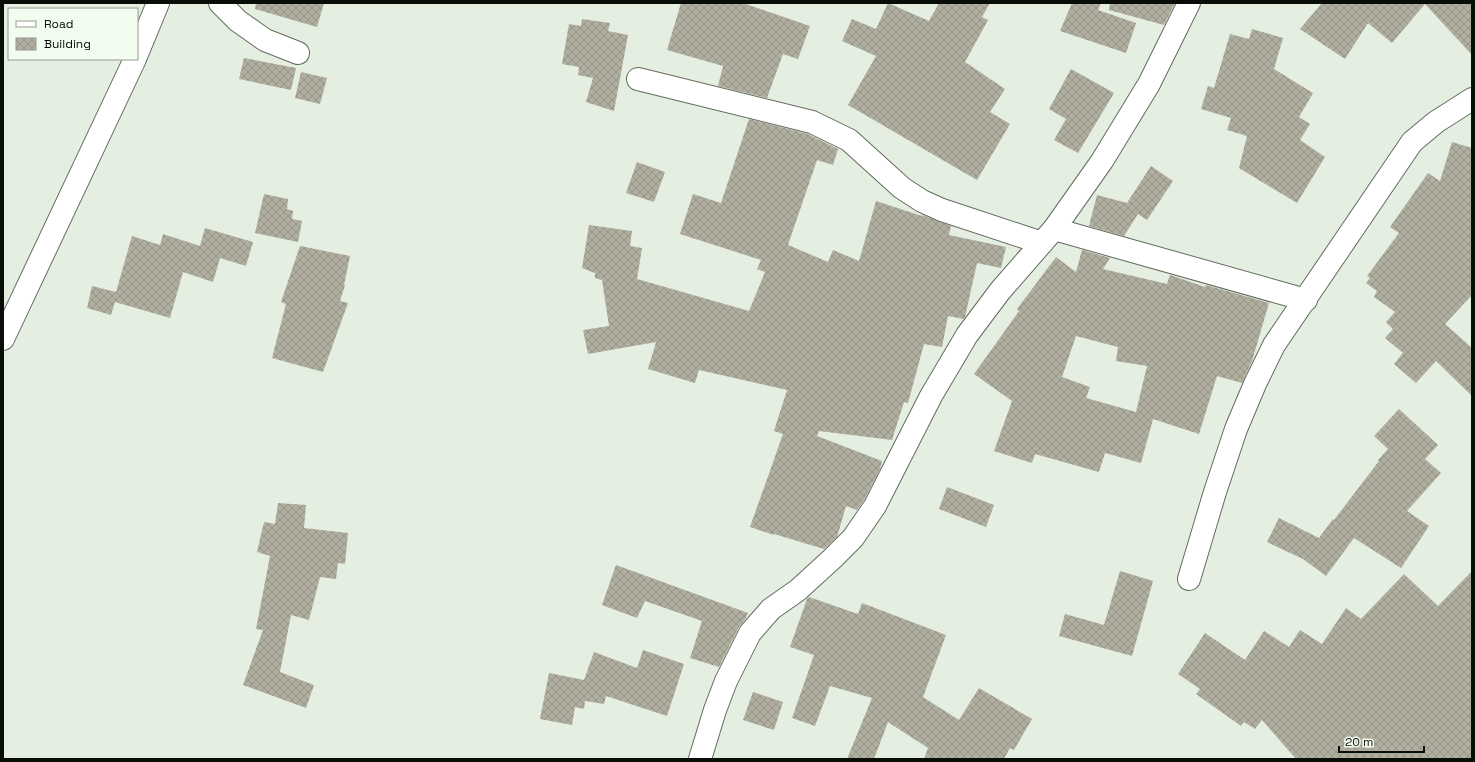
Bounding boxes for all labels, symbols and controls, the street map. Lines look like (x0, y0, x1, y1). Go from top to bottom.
legend (8, 8, 138, 60)
text: Road (44, 16, 73, 32)
text: Building (44, 36, 91, 52)
scale bar (1339, 728, 1424, 754)
text: 20 m (1345, 734, 1373, 750)

